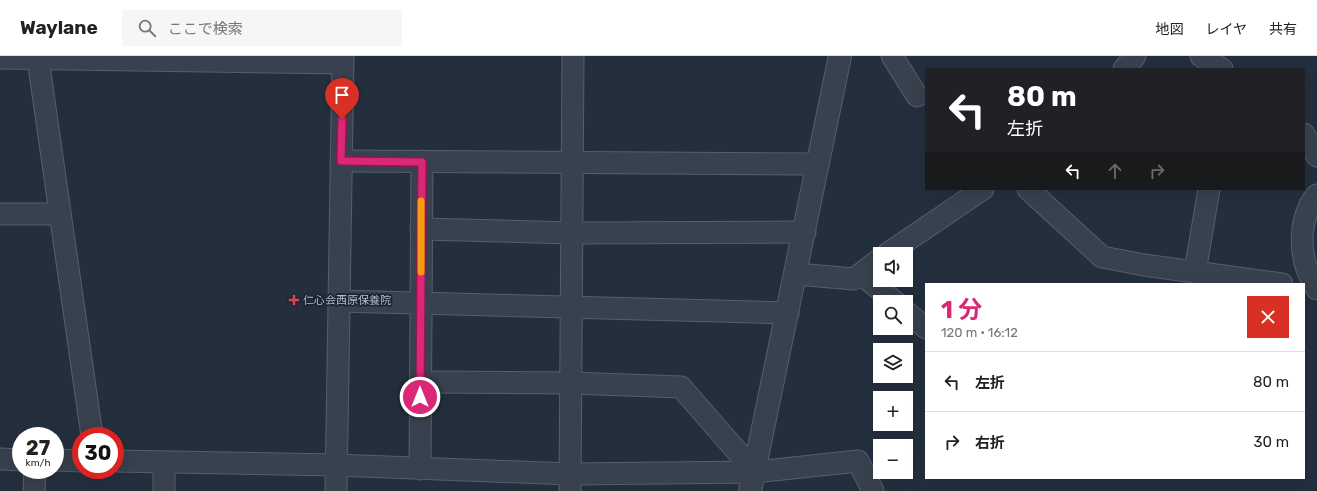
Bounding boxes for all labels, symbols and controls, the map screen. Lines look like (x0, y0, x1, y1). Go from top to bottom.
search box (122, 10, 402, 46)
text: Waylane (20, 16, 98, 39)
icon: search (136, 17, 158, 39)
text: ここで検索 (168, 20, 243, 38)
text: 地図 (1155, 21, 1183, 38)
text: レイヤ (1205, 21, 1247, 38)
text: 共有 (1269, 21, 1297, 38)
pin (325, 78, 359, 119)
text: 80 m (1007, 80, 1077, 113)
icon: arrive (331, 84, 353, 106)
icon: left (941, 84, 993, 136)
text: 左折 (1007, 118, 1043, 140)
icon: left (1062, 160, 1084, 182)
icon: ahead (1104, 160, 1126, 182)
icon: right (1146, 160, 1168, 182)
map controls (873, 247, 913, 479)
button: sound (873, 247, 913, 287)
marker: 仁心会西原保養院 (288, 294, 300, 306)
place label: 仁心会西原保養院 (303, 294, 391, 307)
button: search (873, 295, 913, 335)
text: 1 分 (941, 296, 982, 324)
button: close (1247, 296, 1289, 338)
text: 120 m · 16:12 (941, 325, 1018, 340)
button: layers (873, 343, 913, 383)
icon: left (941, 371, 963, 393)
text: 80 m (1253, 373, 1289, 391)
text: 左折 (975, 374, 1005, 392)
position arrow (399, 376, 441, 418)
button: + (873, 391, 913, 431)
speed limit sign: 30 (72, 427, 124, 479)
icon: right (941, 431, 963, 453)
text: 30 m (1253, 433, 1289, 451)
text: 右折 (975, 434, 1005, 452)
text: 27 (26, 436, 50, 460)
button: − (873, 439, 913, 479)
text: km/h (26, 457, 50, 469)

